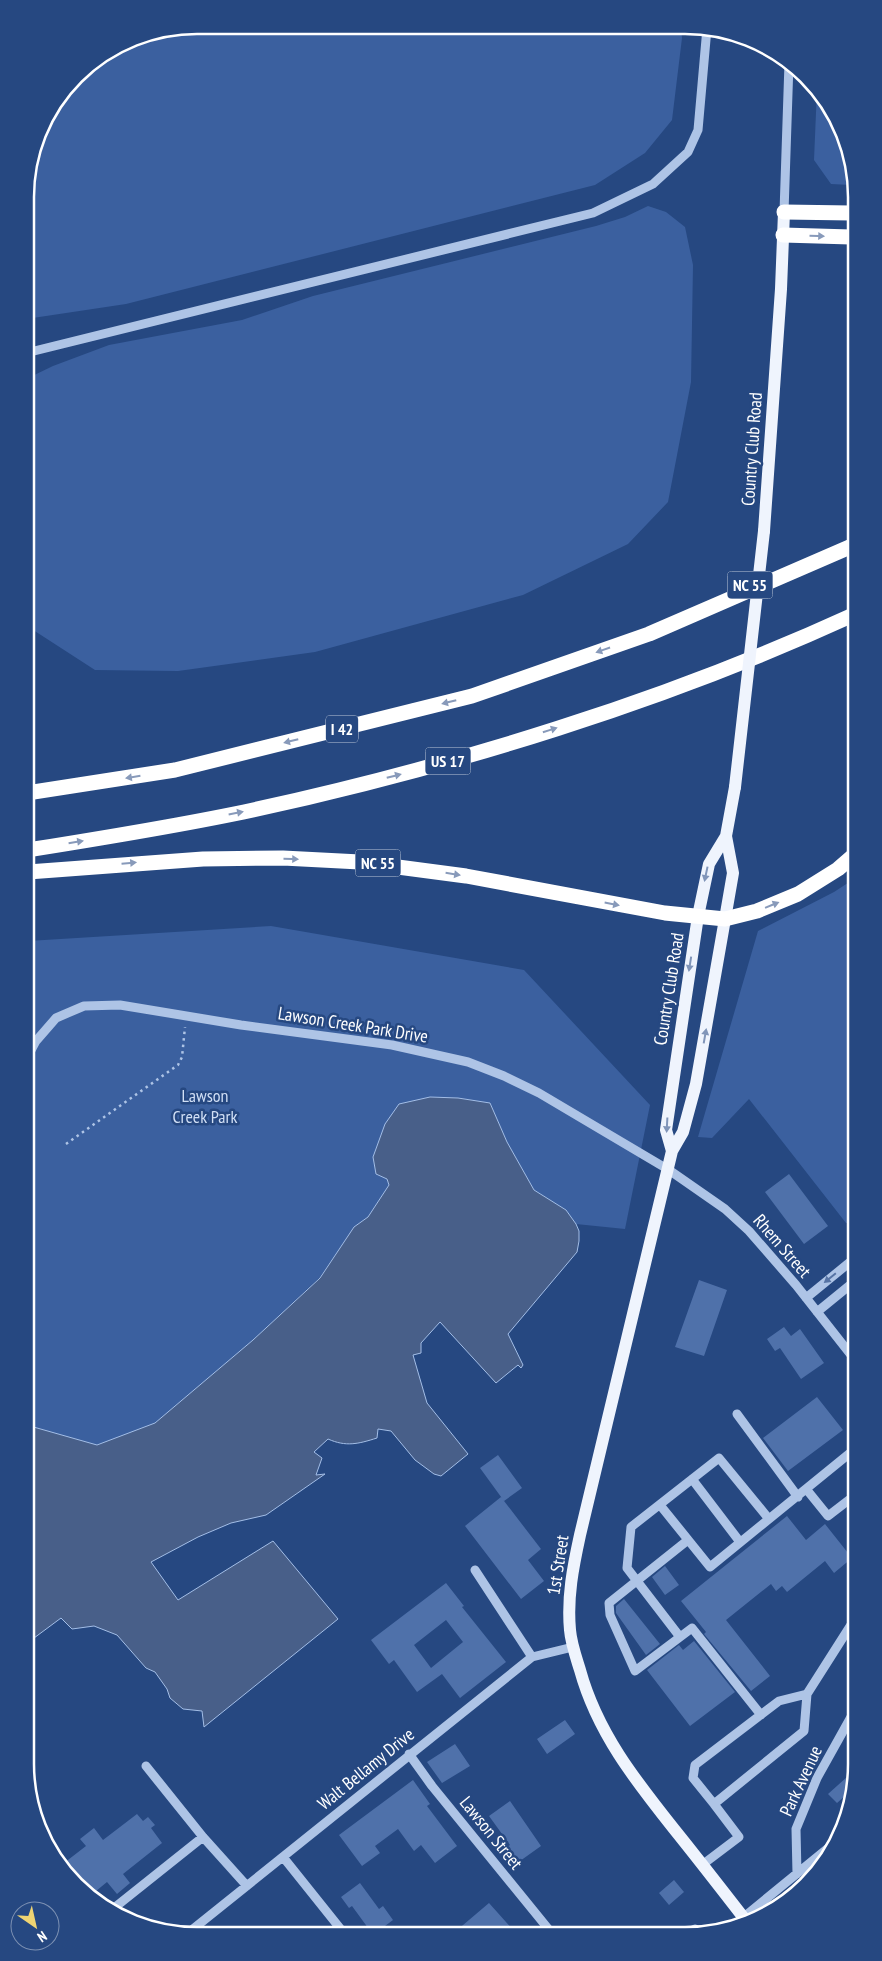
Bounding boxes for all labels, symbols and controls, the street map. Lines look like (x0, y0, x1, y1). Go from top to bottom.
one-way arrow (809, 233, 825, 241)
street label: Country Club Road (736, 391, 767, 507)
road number: NC 55 (728, 572, 772, 598)
one-way arrow (595, 647, 610, 655)
one-way arrow (442, 698, 457, 706)
road number: I 42 (326, 716, 358, 742)
one-way arrow (542, 725, 557, 733)
one-way arrow (284, 738, 299, 746)
road number: US 17 (426, 748, 470, 774)
one-way arrow (386, 772, 401, 780)
one-way arrow (125, 773, 141, 781)
one-way arrow (228, 809, 244, 817)
one-way arrow (68, 838, 84, 846)
road number: NC 55 (356, 850, 400, 876)
one-way arrow (283, 855, 299, 863)
one-way arrow (121, 859, 137, 867)
one-way arrow (702, 866, 710, 882)
one-way arrow (445, 870, 461, 878)
one-way arrow (605, 900, 621, 908)
one-way arrow (765, 901, 780, 909)
street label: Country Club Road (648, 931, 689, 1047)
one-way arrow (686, 957, 694, 973)
street label: Lawson Creek Park Drive (276, 1001, 430, 1048)
one-way arrow (701, 1028, 709, 1044)
park label: Lawson Creek Park (173, 1084, 237, 1128)
one-way arrow (663, 1117, 671, 1133)
street label: Rhem Street (749, 1209, 816, 1282)
one-way arrow (824, 1273, 837, 1284)
street label: 1st Street (541, 1533, 574, 1596)
street label: Walt Bellamy Drive (313, 1723, 419, 1815)
street label: Park Avenue (774, 1742, 827, 1820)
street label: Lawson Street (455, 1791, 528, 1874)
north arrow (10, 1901, 60, 1951)
text: N (34, 1927, 50, 1946)

